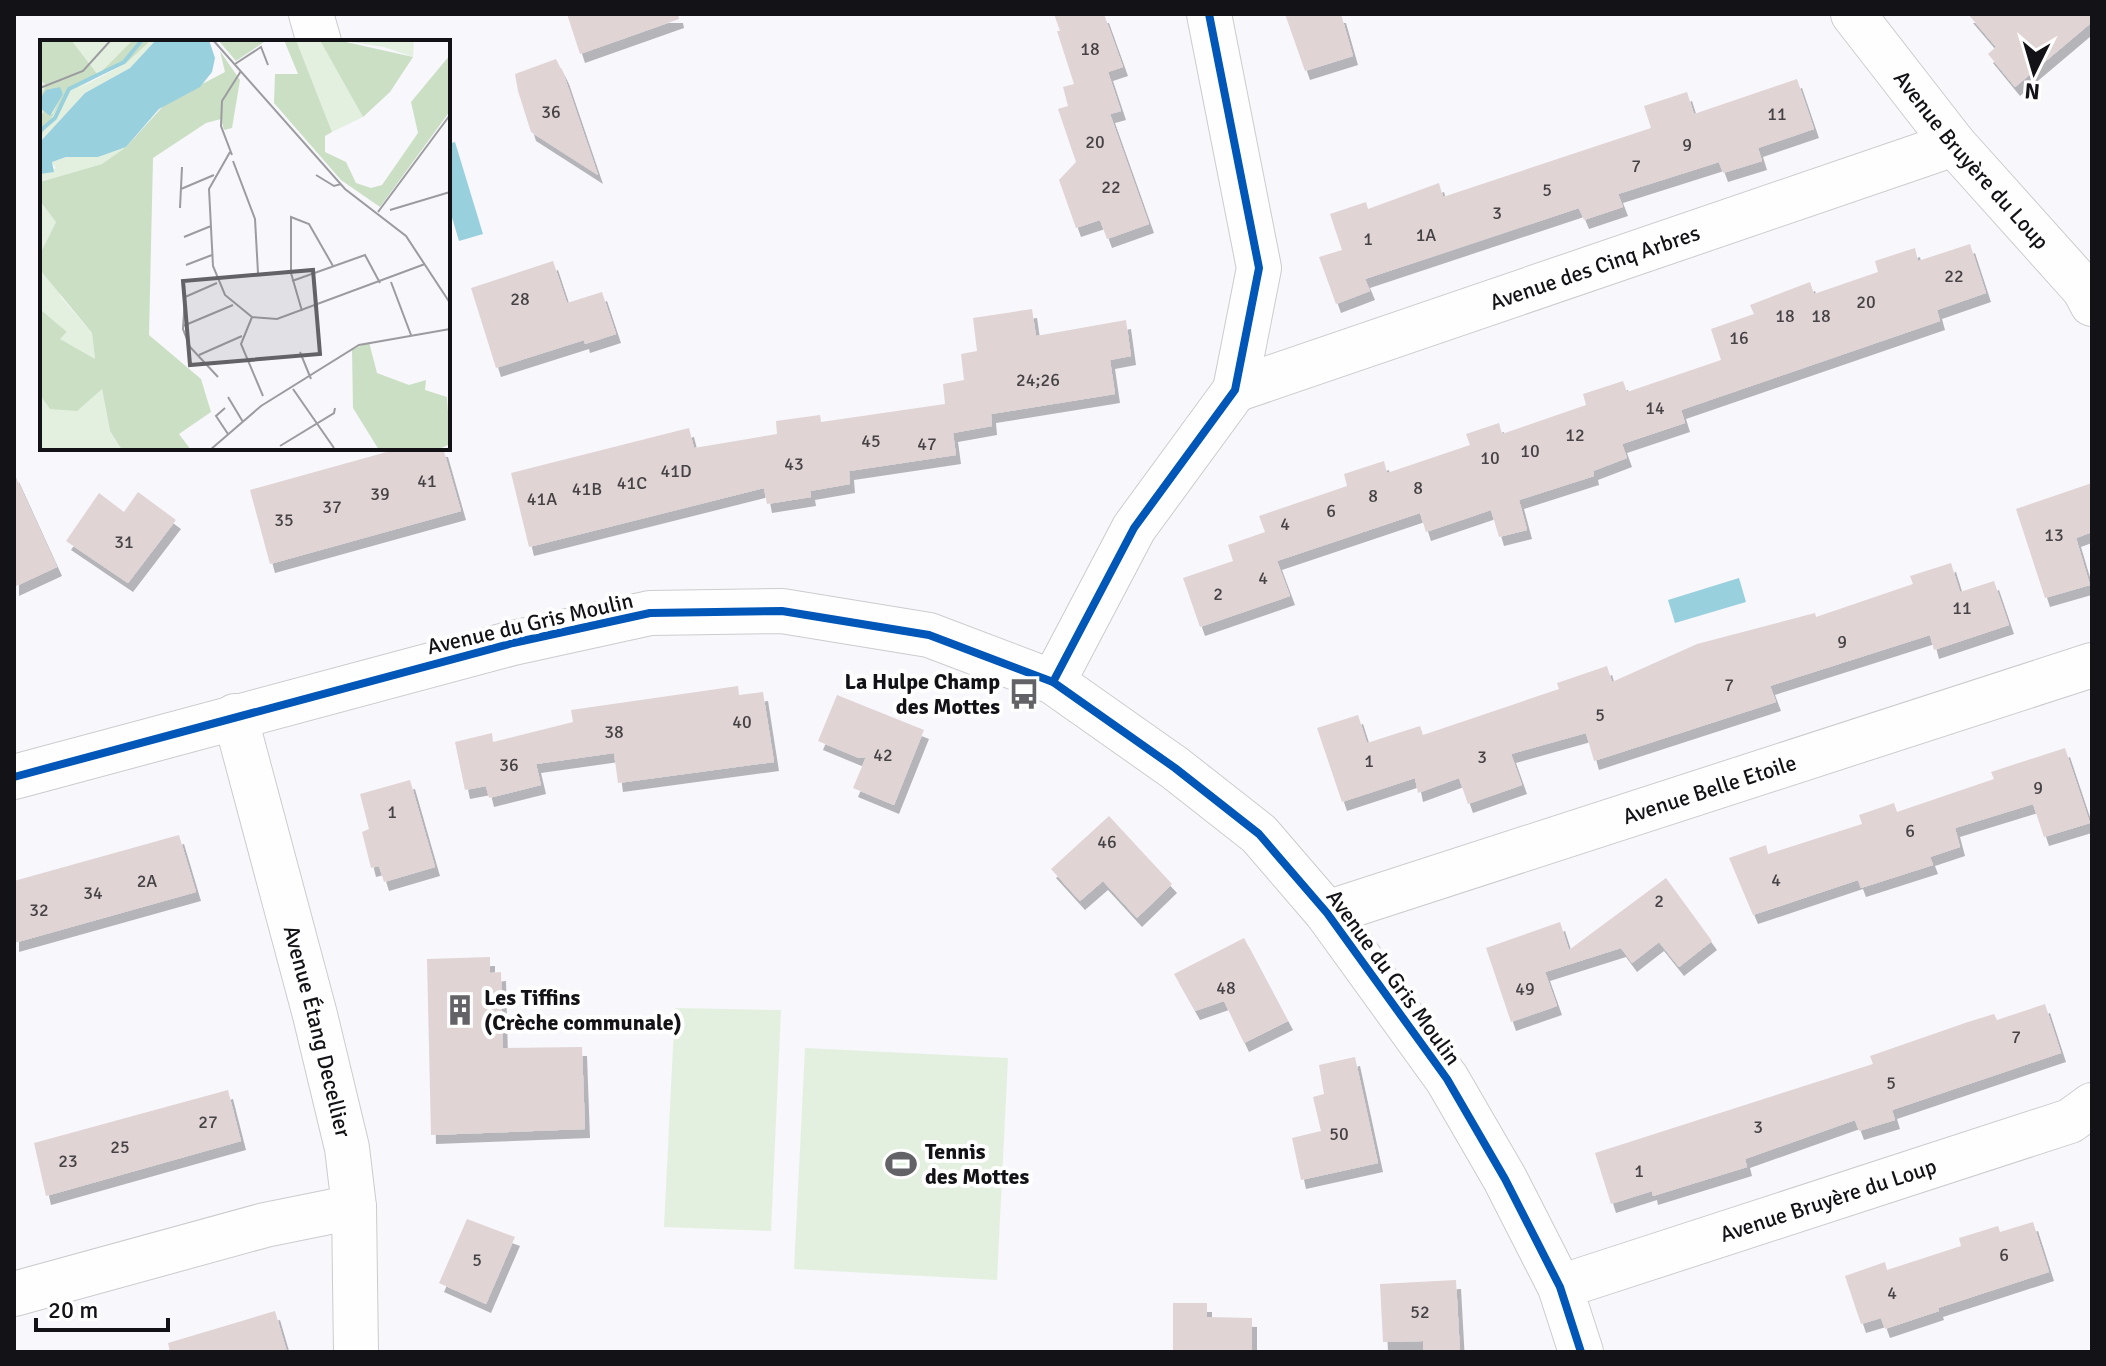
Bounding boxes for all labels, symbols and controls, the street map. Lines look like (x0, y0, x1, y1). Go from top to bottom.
north arrow (1994, 32, 2074, 112)
house number: 18 (1080, 38, 1100, 60)
inset map (40, 40, 450, 450)
street label: Avenue Bruyère du Loup (1888, 65, 2055, 255)
text: N (2023, 77, 2041, 106)
house number: 36 (541, 101, 561, 123)
house number: 11 (1767, 103, 1787, 125)
house number: 20 (1085, 131, 1105, 153)
house number: 9 (1682, 134, 1692, 156)
house number: 7 (1631, 155, 1641, 177)
house number: 22 (1101, 176, 1121, 198)
house number: 5 (1542, 179, 1552, 201)
house number: 3 (1492, 202, 1502, 224)
street label: Avenue des Cinq Arbres (1486, 219, 1703, 316)
house number: 1A (1416, 224, 1436, 246)
house number: 1 (1363, 228, 1373, 250)
house number: 22 (1944, 265, 1964, 287)
house number: 28 (510, 288, 530, 310)
house number: 20 (1856, 291, 1876, 313)
house number: 18 (1775, 305, 1795, 327)
house number: 18 (1811, 305, 1831, 327)
house number: 16 (1729, 327, 1749, 349)
house number: 24;26 (1016, 369, 1060, 391)
house number: 14 (1645, 397, 1665, 419)
house number: 12 (1565, 424, 1585, 446)
house number: 45 (861, 430, 881, 452)
house number: 47 (917, 433, 937, 455)
house number: 10 (1520, 440, 1540, 462)
house number: 10 (1480, 447, 1500, 469)
house number: 43 (784, 453, 804, 475)
house number: 41D (660, 460, 692, 482)
house number: 41 (417, 470, 437, 492)
house number: 41C (617, 472, 647, 494)
house number: 8 (1413, 477, 1423, 499)
house number: 41B (572, 478, 602, 500)
house number: 39 (370, 483, 390, 505)
house number: 8 (1368, 485, 1378, 507)
house number: 41A (527, 488, 557, 510)
house number: 37 (322, 496, 342, 518)
house number: 6 (1326, 500, 1336, 522)
house number: 35 (274, 509, 294, 531)
house number: 4 (1280, 513, 1290, 535)
house number: 13 (2044, 524, 2064, 546)
house number: 31 (114, 531, 134, 553)
house number: 4 (1258, 567, 1268, 589)
house number: 2 (1213, 583, 1223, 605)
street label: Avenue du Gris Moulin (424, 587, 636, 660)
house number: 11 (1952, 597, 1972, 619)
house number: 9 (1837, 631, 1847, 653)
place label: La Hulpe Champ des Mottes (844, 668, 1000, 720)
house number: 7 (1724, 674, 1734, 696)
bus stop icon: La Hulpe Champ des Mottes (1007, 677, 1041, 711)
house number: 5 (1595, 704, 1605, 726)
house number: 40 (732, 711, 752, 733)
house number: 38 (604, 721, 624, 743)
house number: 42 (873, 744, 893, 766)
house number: 3 (1477, 746, 1487, 768)
street label: Avenue Belle Etoile (1619, 749, 1800, 830)
house number: 1 (1364, 750, 1374, 772)
house number: 36 (499, 754, 519, 776)
house number: 9 (2033, 777, 2043, 799)
house number: 1 (387, 801, 397, 823)
house number: 6 (1905, 820, 1915, 842)
house number: 46 (1097, 831, 1117, 853)
house number: 4 (1771, 869, 1781, 891)
house number: 2A (137, 870, 157, 892)
house number: 34 (83, 882, 103, 904)
street label: Avenue du Gris Moulin (1321, 884, 1466, 1070)
house number: 2 (1654, 890, 1664, 912)
house number: 32 (29, 899, 49, 921)
street label: Avenue Étang Decellier (278, 922, 357, 1140)
house number: 48 (1216, 977, 1236, 999)
house number: 49 (1515, 978, 1535, 1000)
place label: Les Tiffins (Crèche communale) (484, 984, 682, 1036)
building icon: Les Tiffins (Crèche communale) (443, 993, 477, 1027)
house number: 7 (2011, 1026, 2021, 1048)
house number: 5 (1886, 1072, 1896, 1094)
house number: 27 (198, 1111, 218, 1133)
house number: 3 (1753, 1116, 1763, 1138)
house number: 50 (1329, 1123, 1349, 1145)
house number: 25 (110, 1136, 130, 1158)
place label: Tennis des Mottes (925, 1138, 1029, 1190)
sports icon: Tennis des Mottes (884, 1147, 918, 1181)
house number: 23 (58, 1150, 78, 1172)
street label: Avenue Bruyère du Loup (1717, 1152, 1940, 1248)
house number: 1 (1634, 1160, 1644, 1182)
house number: 6 (1999, 1244, 2009, 1266)
house number: 5 (472, 1249, 482, 1271)
scale bar (36, 1282, 168, 1332)
house number: 4 (1887, 1282, 1897, 1304)
text: 20 m (48, 1295, 98, 1325)
house number: 52 (1410, 1301, 1430, 1323)

